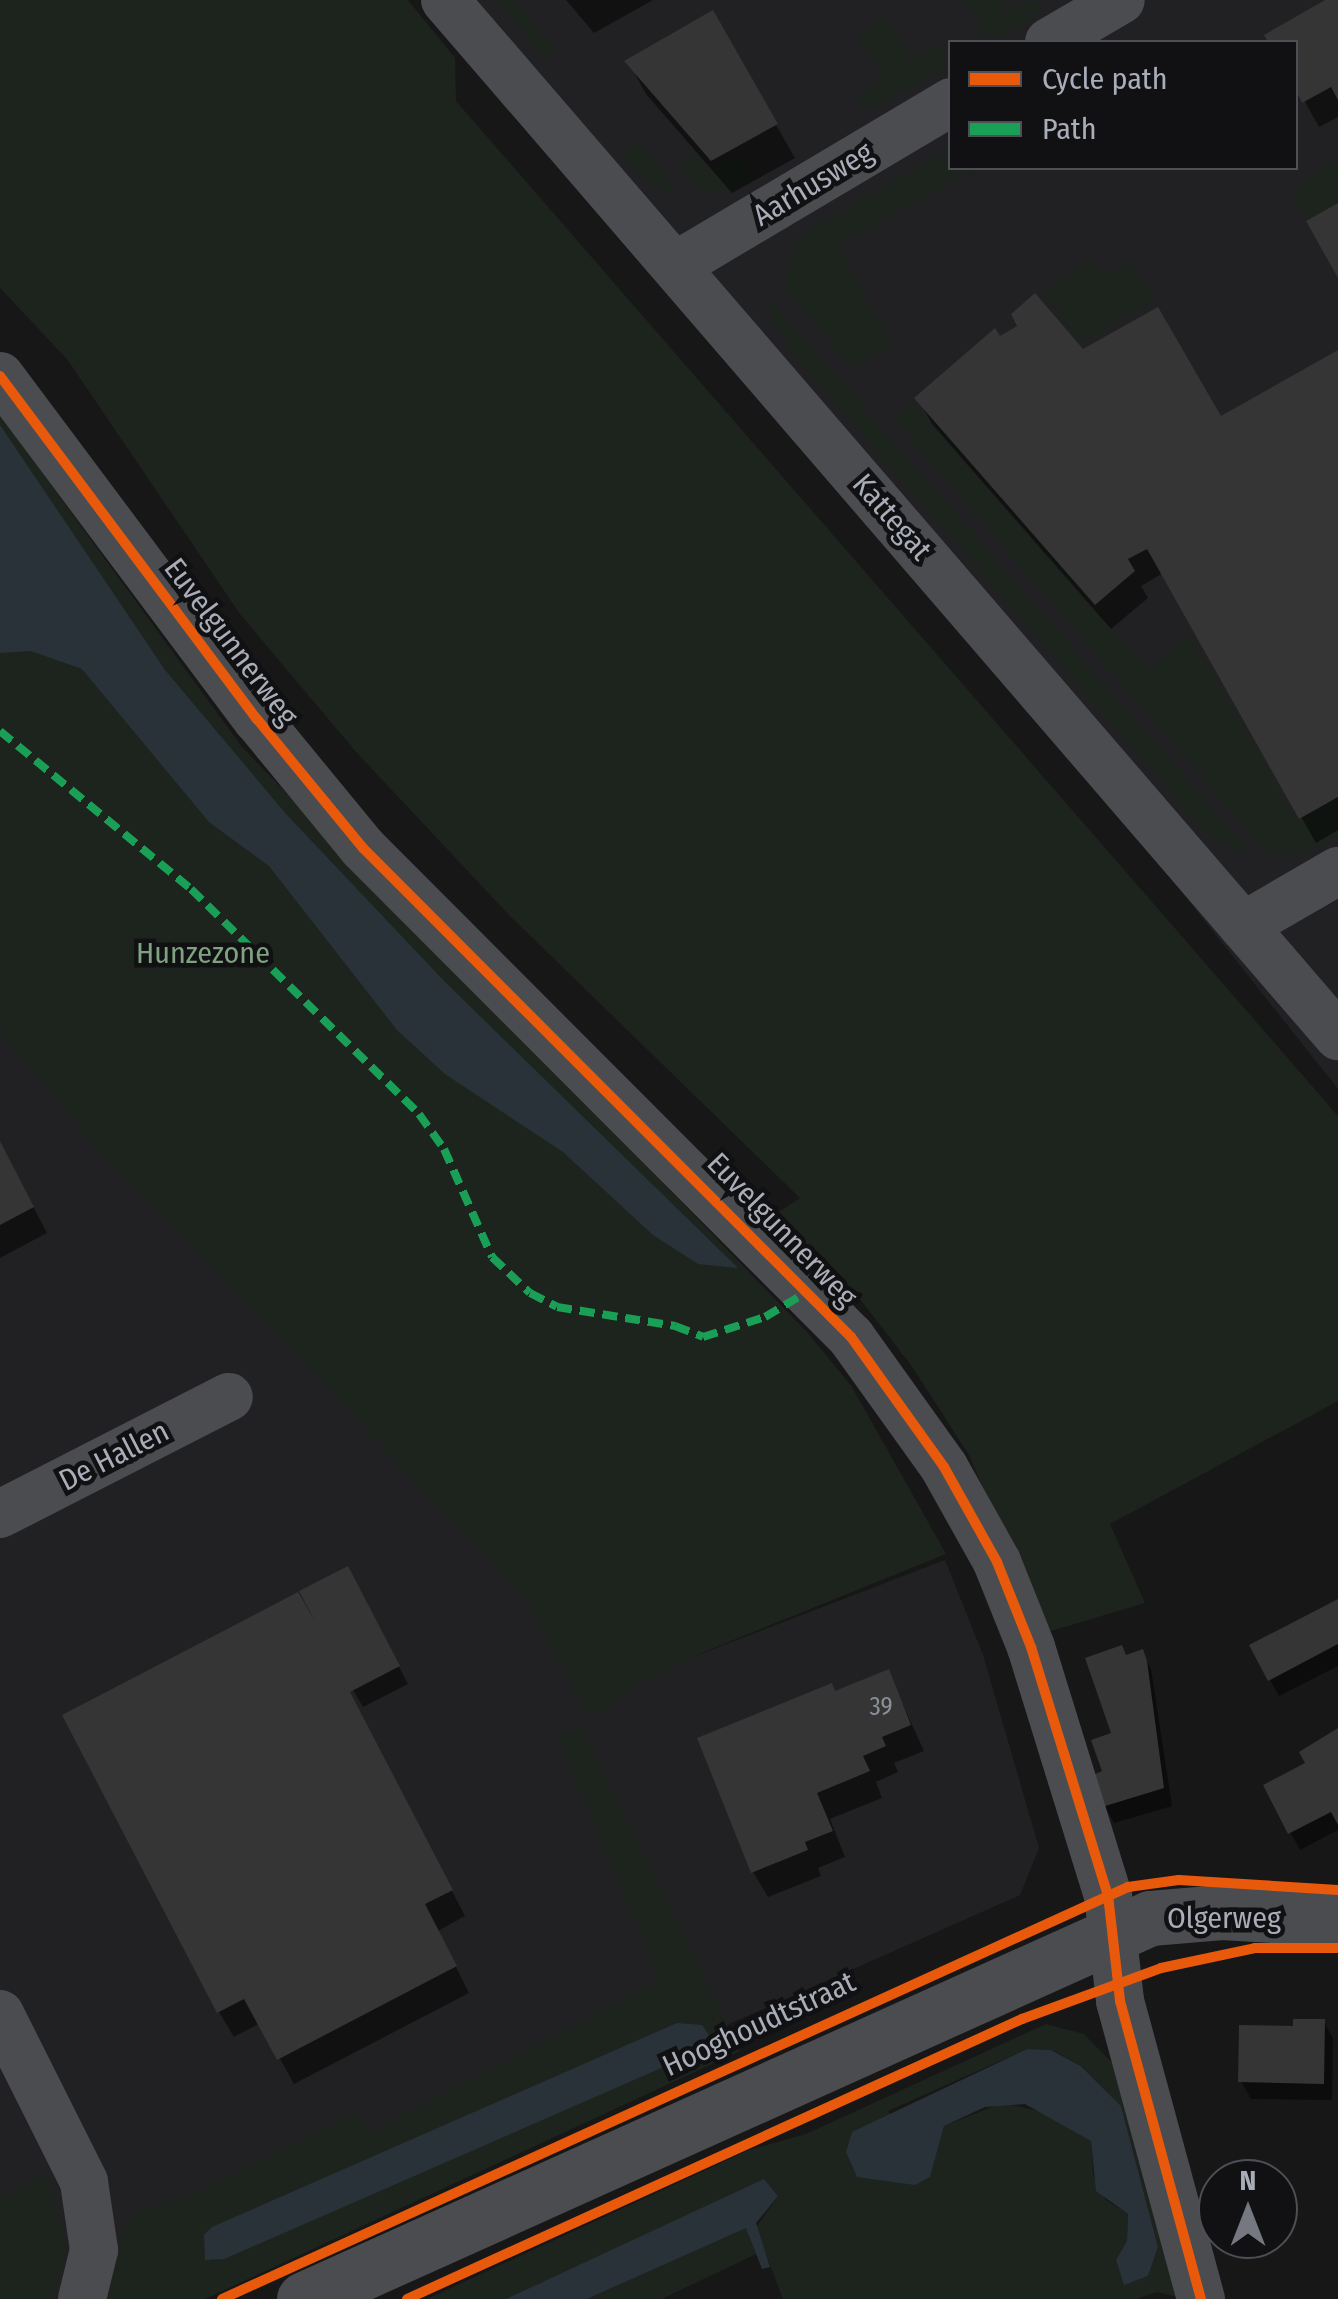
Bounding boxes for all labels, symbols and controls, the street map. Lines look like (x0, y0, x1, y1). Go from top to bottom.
legend (948, 40, 1298, 170)
text: Cycle path (1042, 61, 1168, 97)
text: Path (1042, 111, 1096, 147)
street label: Aarhusweg (746, 134, 880, 234)
street label: Kattegat (845, 467, 939, 567)
street label: Euvelgunnerweg (156, 551, 306, 733)
park label: Hunzezone (136, 935, 270, 971)
street label: Euvelgunnerweg (699, 1145, 865, 1315)
street label: De Hallen (53, 1413, 175, 1499)
house number: 39 (869, 1692, 893, 1722)
street label: Olgerweg (1167, 1900, 1281, 1936)
street label: Hooghoudtstraat (657, 1964, 861, 2084)
north arrow (1198, 2159, 1298, 2259)
text: N (1240, 2164, 1256, 2197)

